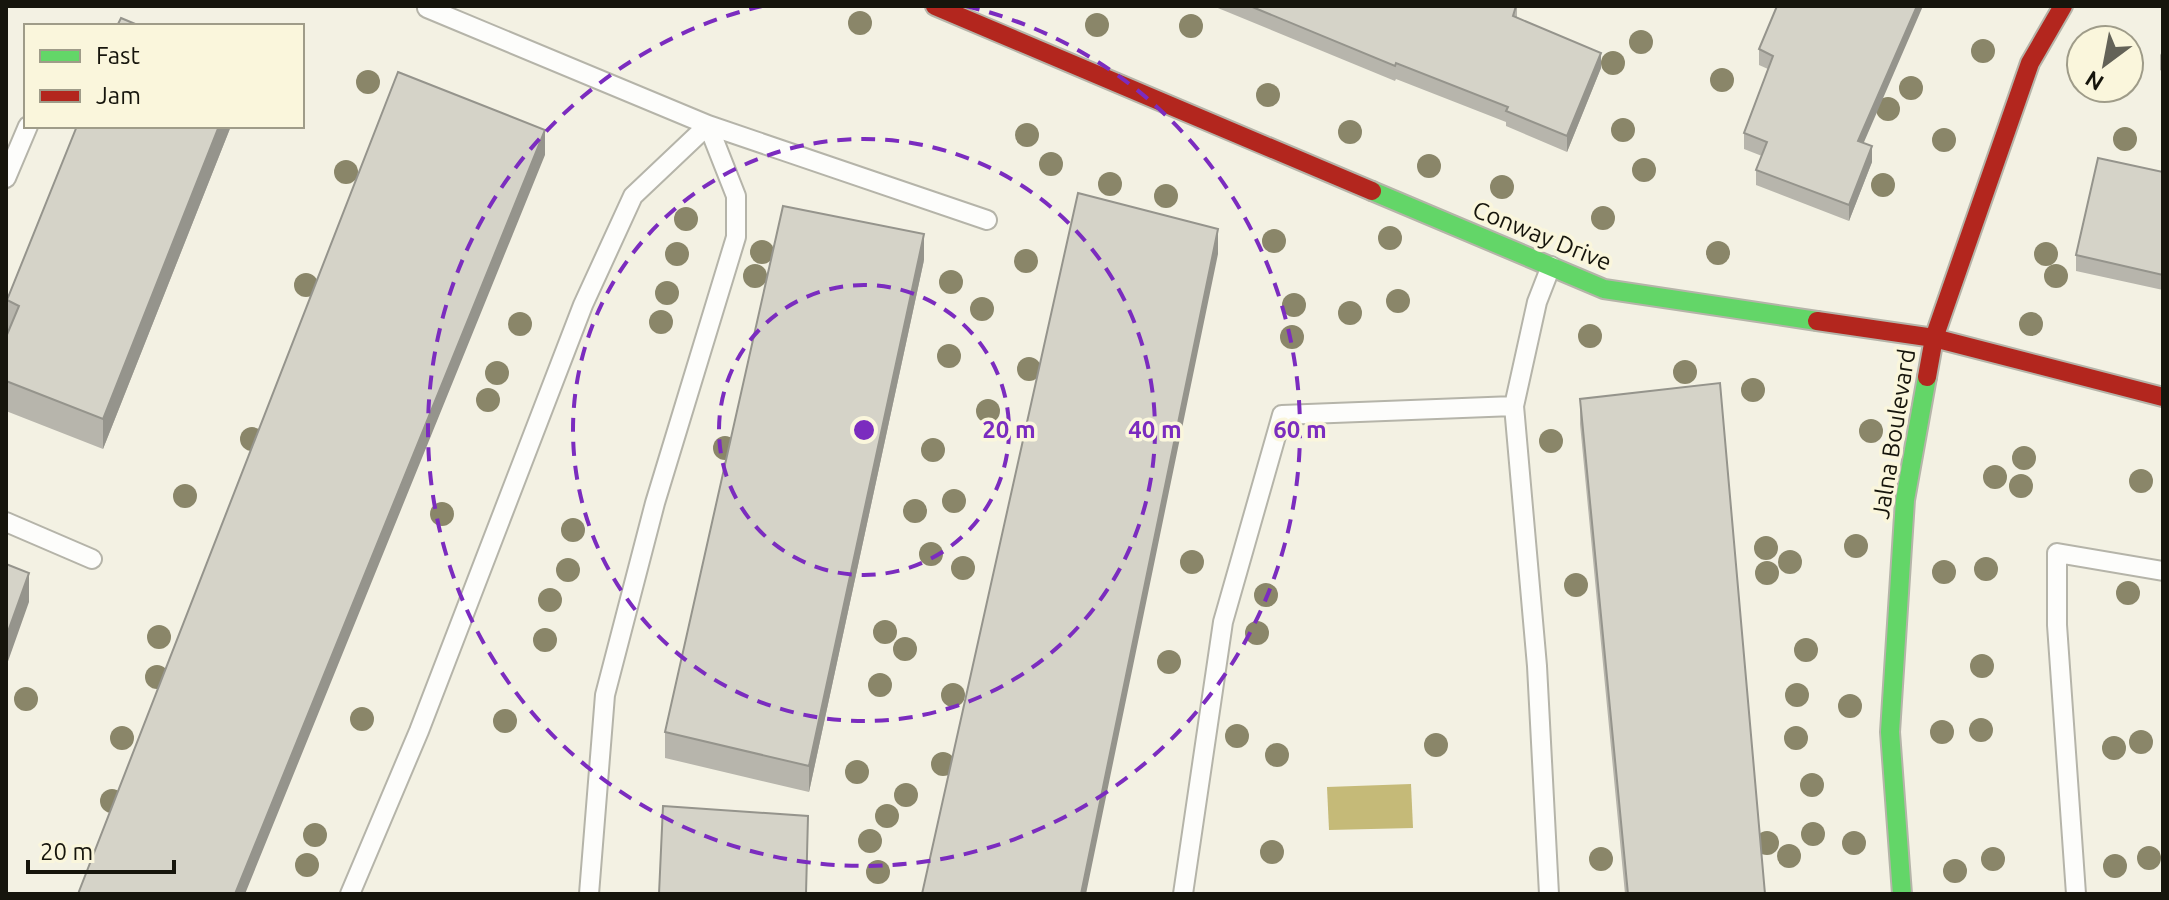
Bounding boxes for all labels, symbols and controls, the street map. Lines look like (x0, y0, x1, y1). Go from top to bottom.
legend (24, 24, 304, 128)
north arrow (2065, 24, 2145, 104)
text: Fast (96, 42, 140, 69)
text: N (2081, 66, 2108, 96)
text: Jam (96, 82, 141, 109)
street label: Conway Drive (1469, 195, 1615, 276)
street label: Jalna Boulevard (1867, 347, 1920, 521)
centre of rings (850, 416, 878, 444)
text: 20 m (982, 416, 1036, 443)
text: 40 m (1128, 416, 1182, 443)
text: 60 m (1273, 416, 1327, 443)
scale bar (28, 824, 174, 874)
text: 20 m (40, 838, 93, 865)

